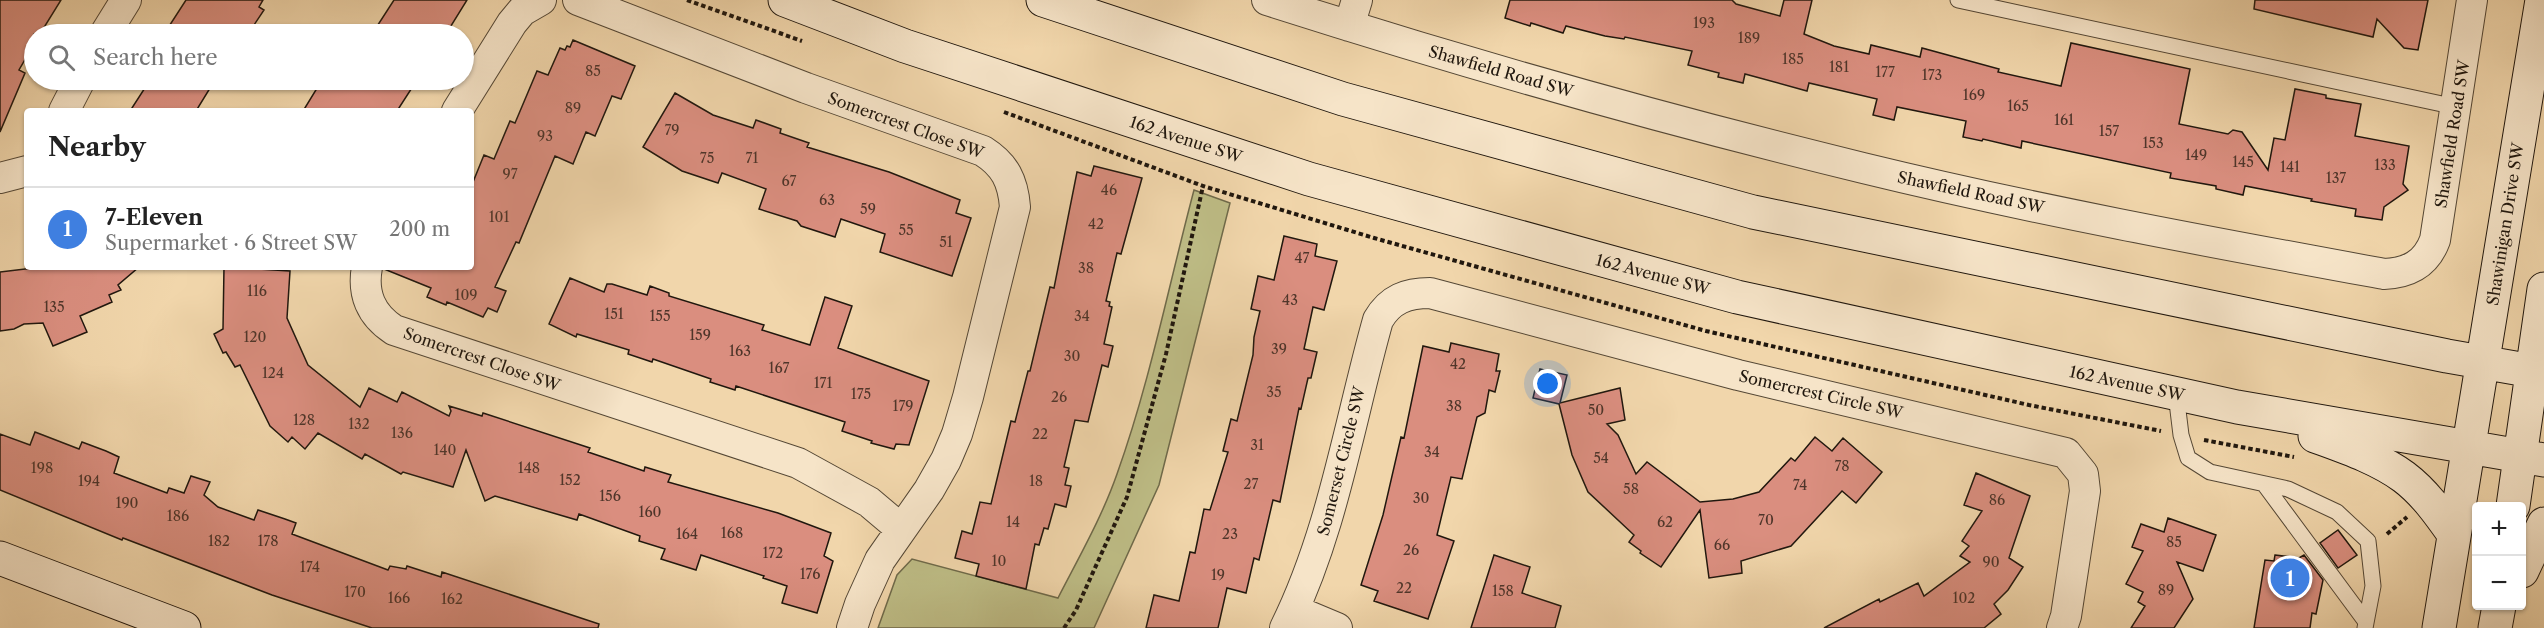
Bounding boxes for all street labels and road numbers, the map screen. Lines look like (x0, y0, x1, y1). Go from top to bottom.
street label: Shawfield Road SW (1426, 41, 1576, 101)
street label: Shawfield Road SW (2430, 58, 2474, 209)
street label: Somercrest Close SW (825, 87, 987, 163)
street label: 162 Avenue SW (1127, 111, 1245, 167)
street label: Shawinigan Drive SW (2482, 141, 2528, 307)
street label: Shawfield Road SW (1896, 167, 2047, 217)
street label: 162 Avenue SW (1594, 249, 1713, 299)
street label: Somercrest Close SW (401, 323, 564, 395)
street label: 162 Avenue SW (2068, 361, 2187, 405)
street label: Somercrest Circle SW (1737, 365, 1905, 423)
street label: Somerset Circle SW (1313, 384, 1369, 538)

